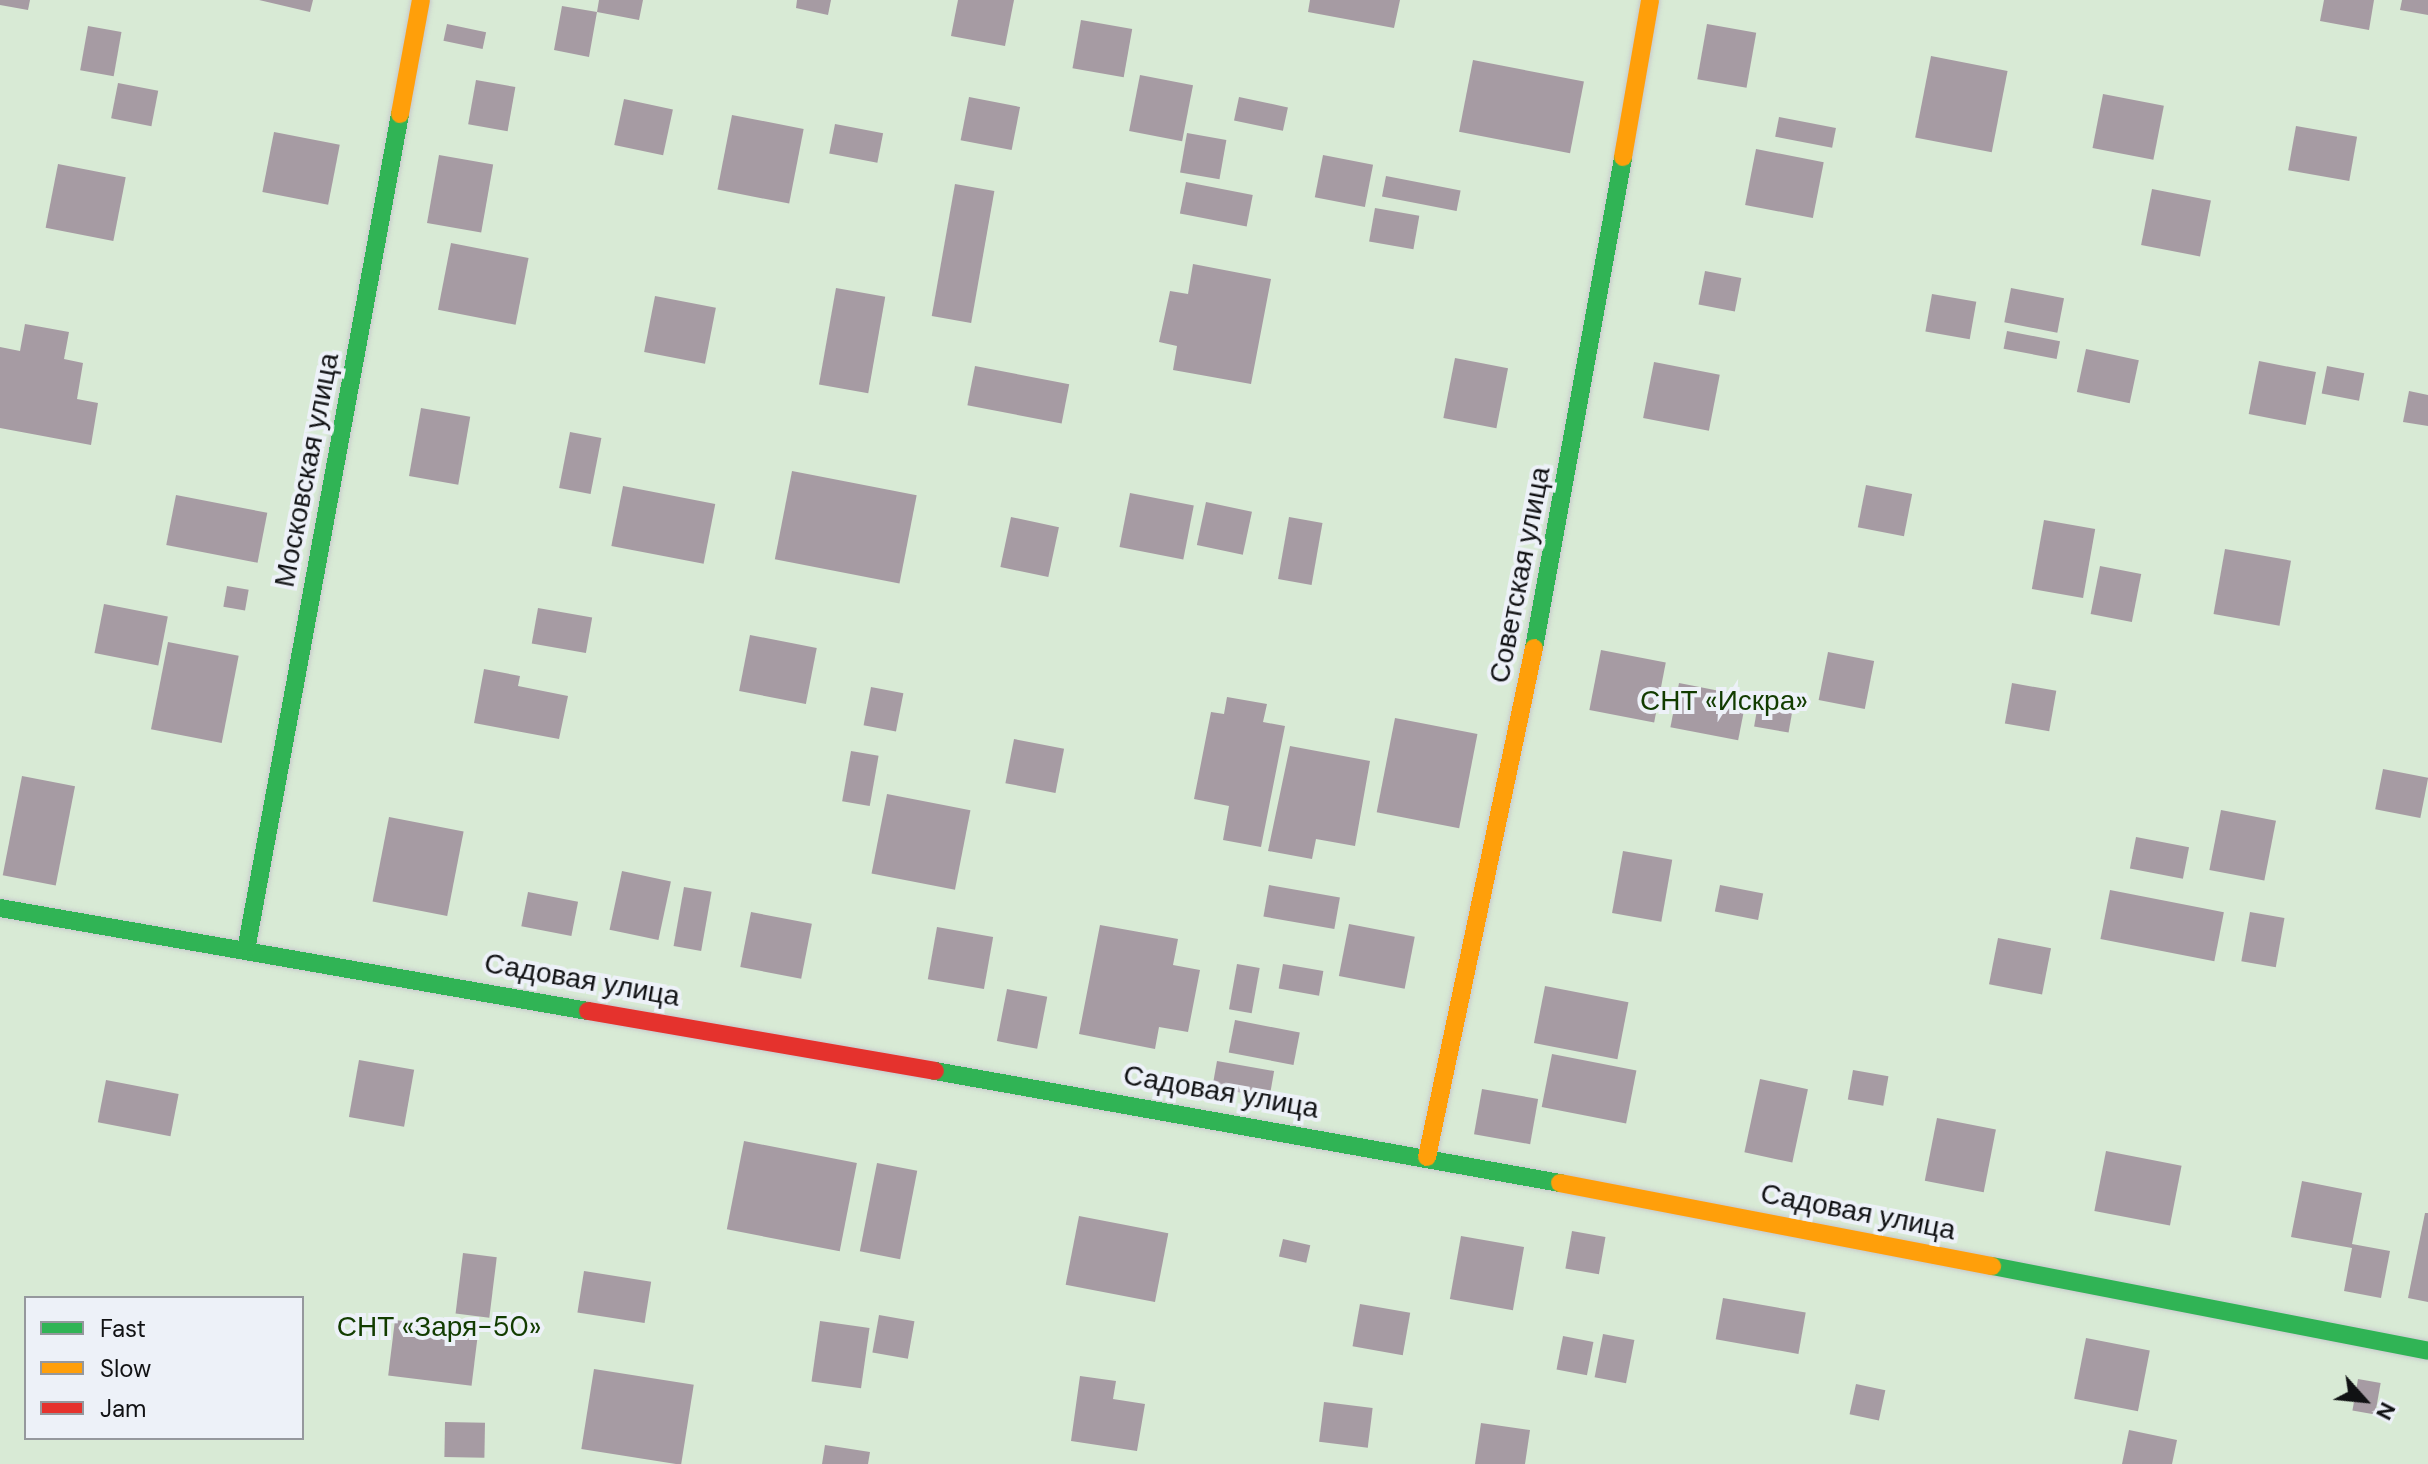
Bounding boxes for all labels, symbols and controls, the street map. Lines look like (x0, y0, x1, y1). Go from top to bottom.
street label: Московская улица (268, 350, 346, 590)
street label: Советская улица (1483, 464, 1557, 686)
park label: СНТ «Искра» (1640, 684, 1808, 718)
street label: Садовая улица (482, 946, 682, 1014)
street label: Садовая улица (1121, 1058, 1321, 1126)
street label: Садовая улица (1758, 1177, 1958, 1247)
legend (24, 1296, 304, 1440)
park label: СНТ «Заря-50» (337, 1310, 541, 1344)
text: Fast (100, 1313, 146, 1344)
text: Slow (100, 1353, 151, 1384)
north arrow (2324, 1360, 2404, 1440)
text: Jam (100, 1393, 146, 1424)
text: N (2369, 1397, 2402, 1425)

